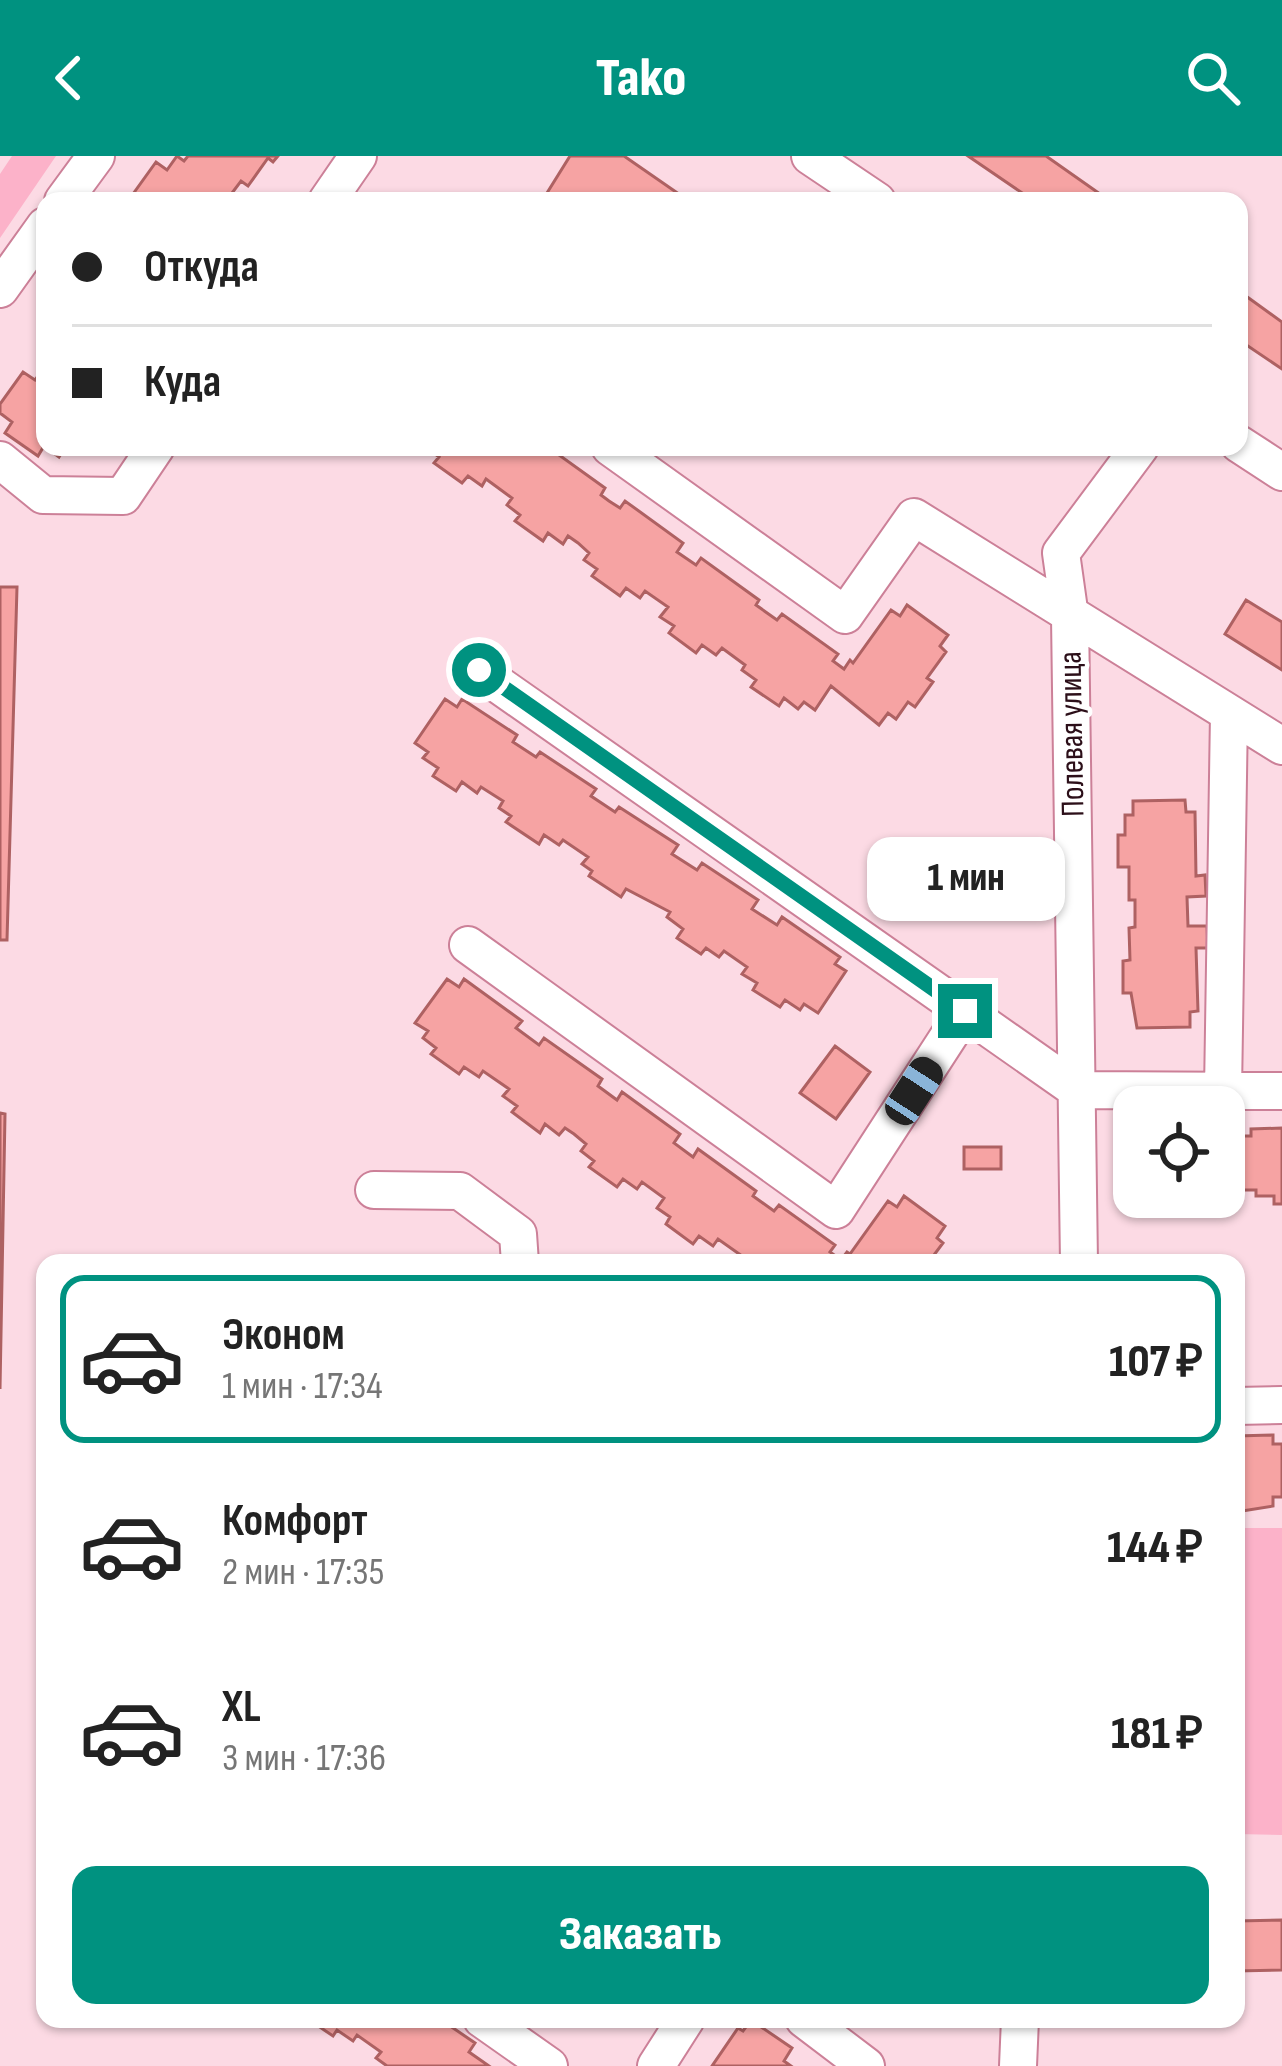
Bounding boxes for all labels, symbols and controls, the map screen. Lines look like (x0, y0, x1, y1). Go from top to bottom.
icon: back (36, 45, 102, 111)
icon: search (1180, 45, 1246, 111)
text: Tako (596, 46, 686, 111)
text: Откуда (144, 240, 259, 295)
text: Куда (144, 355, 221, 410)
route start (452, 643, 506, 697)
street label: Полевая улица (1051, 651, 1093, 817)
callout: 1 мин (866, 837, 1064, 921)
text: 1 мин (927, 855, 1005, 902)
route end (938, 984, 992, 1038)
car (879, 1051, 949, 1131)
map controls (1113, 1086, 1245, 1218)
button: locate (1113, 1086, 1245, 1218)
icon: car (78, 1305, 186, 1413)
text: Эконом (222, 1308, 345, 1363)
text: 107 ₽ (1109, 1335, 1203, 1390)
text: 1 мин · 17:34 (222, 1363, 383, 1410)
icon: car (78, 1491, 186, 1599)
text: Комфорт (222, 1494, 368, 1549)
text: 144 ₽ (1107, 1521, 1203, 1576)
text: 2 мин · 17:35 (222, 1549, 384, 1596)
icon: car (78, 1677, 186, 1785)
text: XL (222, 1680, 261, 1735)
text: 181 ₽ (1111, 1707, 1203, 1762)
text: 3 мин · 17:36 (222, 1735, 386, 1782)
button: Заказать (72, 1866, 1209, 2004)

